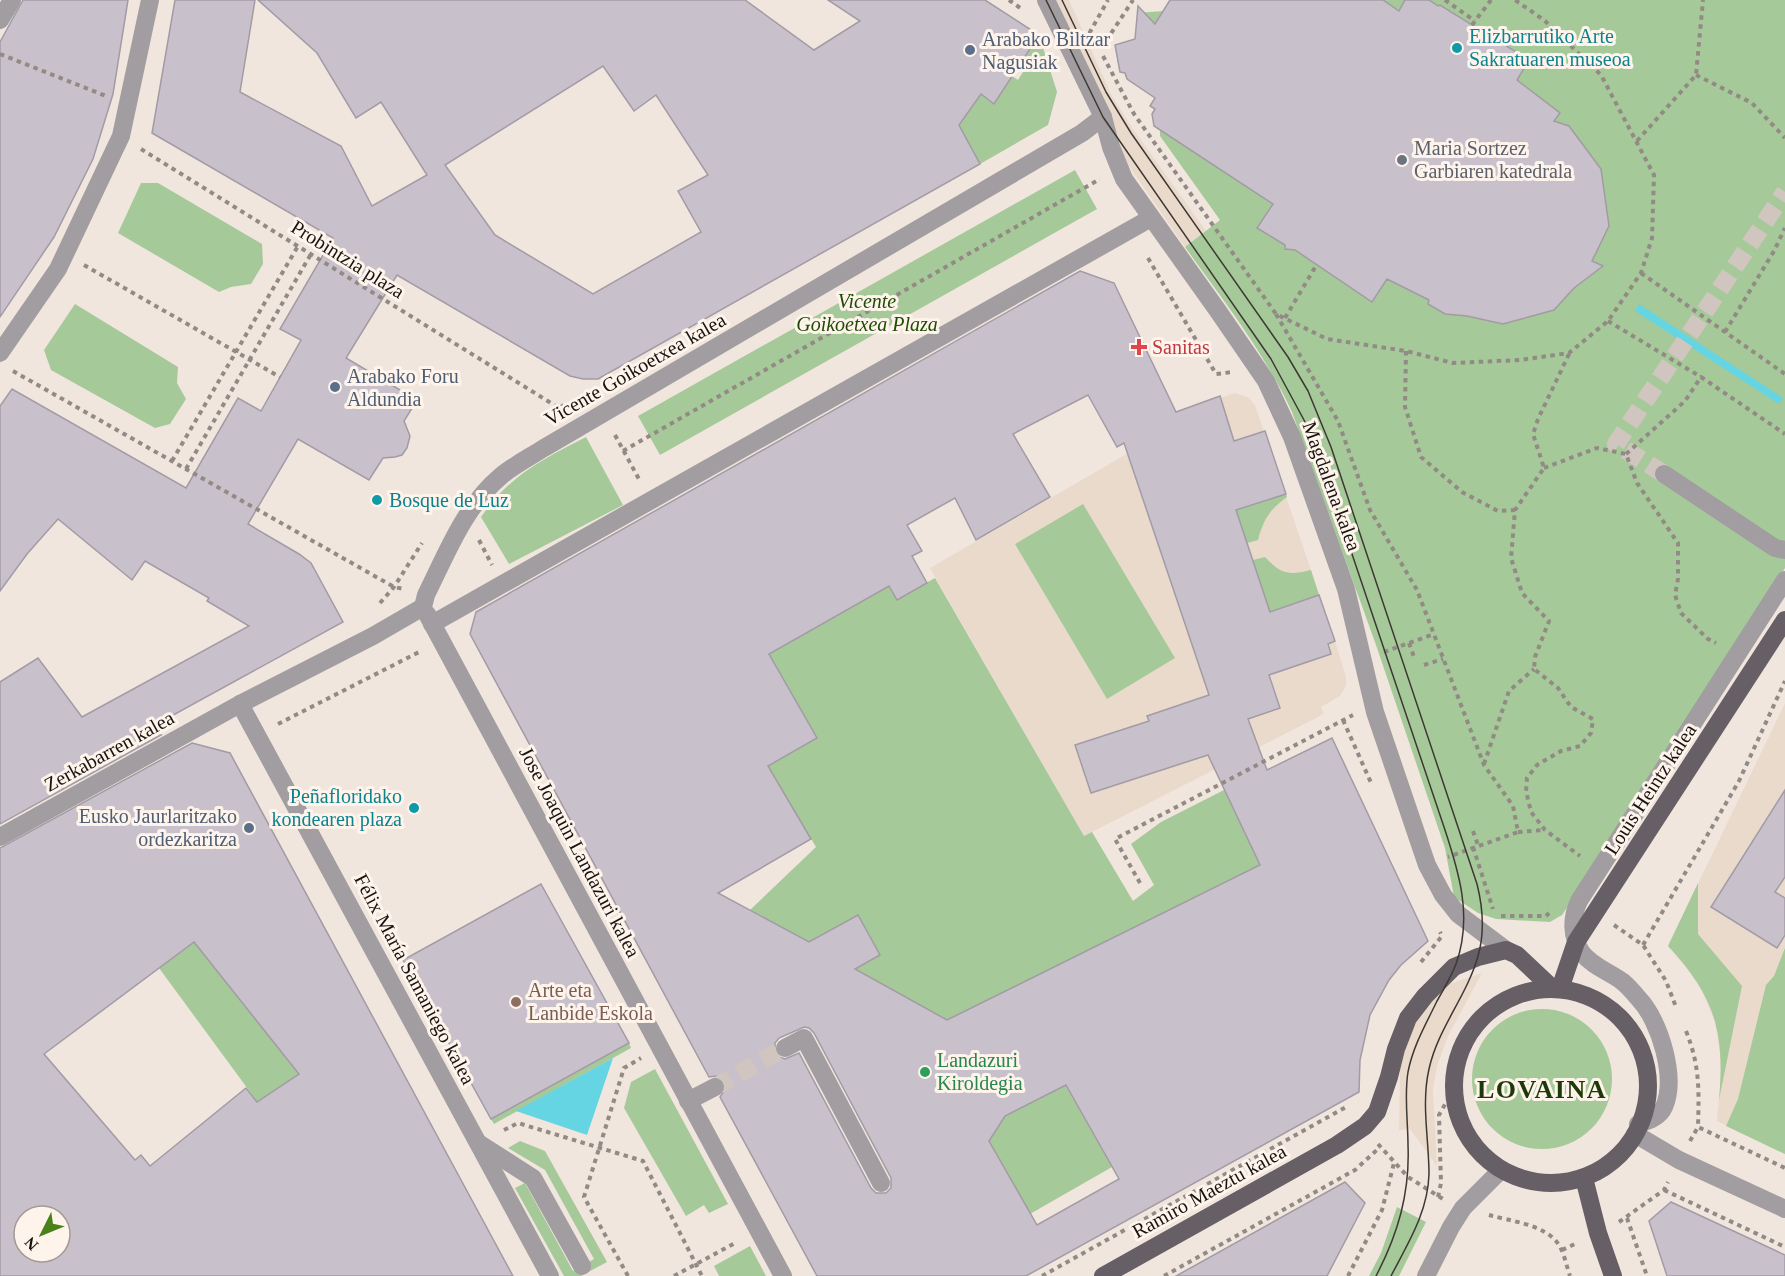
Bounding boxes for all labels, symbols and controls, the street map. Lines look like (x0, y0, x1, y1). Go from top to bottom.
place label: Elizbarrutiko Arte Sakratuaren museoa (1469, 25, 1631, 70)
place label: Arabako Biltzar Nagusiak (982, 28, 1111, 74)
marker: Elizbarrutiko Arte Sakratuaren museoa (1450, 41, 1464, 55)
marker: Arabako Biltzar Nagusiak (963, 43, 977, 57)
place label: Maria Sortzez Garbiaren katedrala (1414, 137, 1572, 182)
marker: Maria Sortzez Garbiaren katedrala (1395, 153, 1409, 167)
street label: Probintzia plaza (287, 215, 409, 304)
park label: Vicente Goikoetxea Plaza (796, 290, 938, 335)
street label: Vicente Goikoetxea kalea (541, 308, 730, 430)
place label: Sanitas (1152, 336, 1210, 358)
marker: Sanitas (1130, 338, 1148, 356)
place label: Arabako Foru Aldundia (347, 365, 459, 410)
marker: Arabako Foru Aldundia (328, 380, 342, 394)
street label: Magdalena kalea (1297, 418, 1366, 554)
place label: Bosque de Luz (389, 489, 509, 512)
marker: Bosque de Luz (370, 493, 384, 507)
street label: Zerkabarren kalea (40, 706, 178, 796)
street label: Louis Heintz kalea (1600, 720, 1700, 858)
street label: Jose Joaquin Landazuri kalea (514, 743, 645, 961)
place label: Peñafloridako kondearen plaza (272, 785, 402, 831)
marker: Peñafloridako kondearen plaza (407, 801, 421, 815)
place label: Eusko Jaurlaritzako ordezkaritza (79, 805, 237, 850)
marker: Eusko Jaurlaritzako ordezkaritza (242, 821, 256, 835)
street label: Félix María Samaniego kalea (349, 870, 480, 1088)
place label: Arte eta Lanbide Eskola (528, 979, 653, 1024)
marker: Arte eta Lanbide Eskola (509, 995, 523, 1009)
place label: Landazuri Kiroldegia (937, 1049, 1023, 1095)
marker: Landazuri Kiroldegia (918, 1065, 932, 1079)
district label: LOVAINA (1477, 1075, 1607, 1104)
street label: Ramiro Maeztu kalea (1128, 1140, 1290, 1242)
north arrow (12, 1204, 72, 1264)
text: N (21, 1234, 42, 1254)

